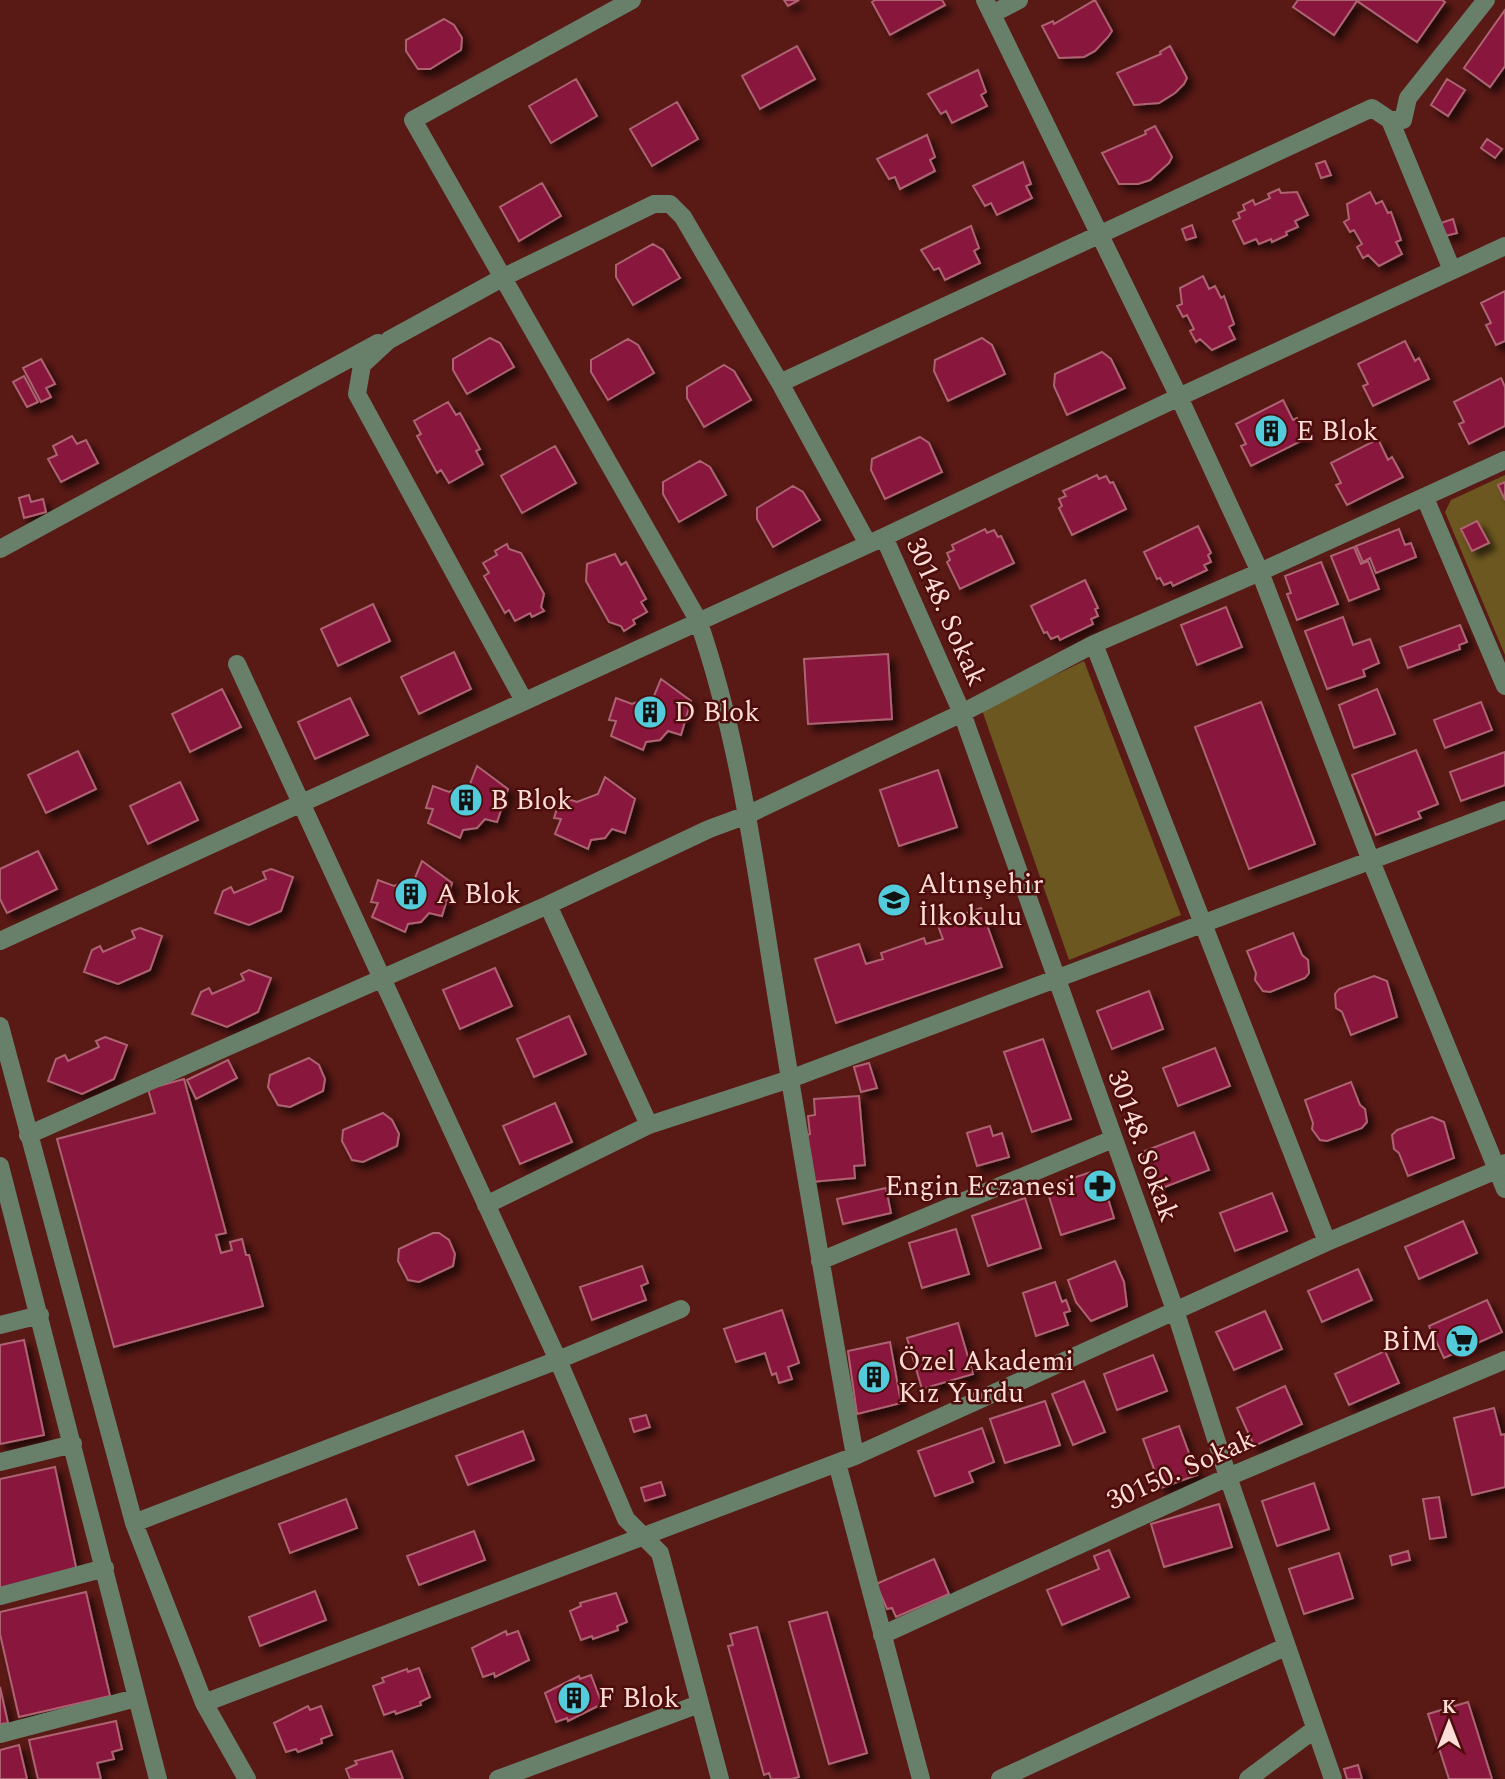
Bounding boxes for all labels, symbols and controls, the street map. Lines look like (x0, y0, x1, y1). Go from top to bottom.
place label: E Blok (1296, 410, 1378, 453)
building icon: E Blok (1252, 412, 1290, 450)
street label: 30148. Sokak (894, 531, 998, 693)
place label: D Blok (674, 691, 760, 734)
building icon: D Blok (631, 693, 669, 731)
place label: B Blok (490, 779, 573, 822)
building icon: B Blok (447, 781, 485, 819)
place label: Altınşehir İlkokulu (918, 863, 1044, 938)
place label: A Blok (436, 873, 521, 916)
building icon: A Blok (392, 875, 430, 913)
school or university icon: Altınşehir İlkokulu (875, 881, 913, 919)
street label: 30148. Sokak (1096, 1064, 1190, 1228)
place label: Engin Eczanesi (885, 1165, 1076, 1208)
pharmacy icon: Engin Eczanesi (1081, 1167, 1119, 1205)
place label: BİM (1382, 1320, 1438, 1363)
supermarket icon: BİM (1443, 1322, 1481, 1360)
place label: Özel Akademi Kız Yurdu (898, 1340, 1074, 1415)
building icon: Özel Akademi Kız Yurdu (855, 1358, 893, 1396)
street label: 30150. Sokak (1100, 1418, 1262, 1522)
place label: F Blok (598, 1677, 679, 1720)
building icon: F Blok (555, 1679, 593, 1717)
north arrow (1414, 1688, 1484, 1758)
text: K (1442, 1693, 1457, 1722)

